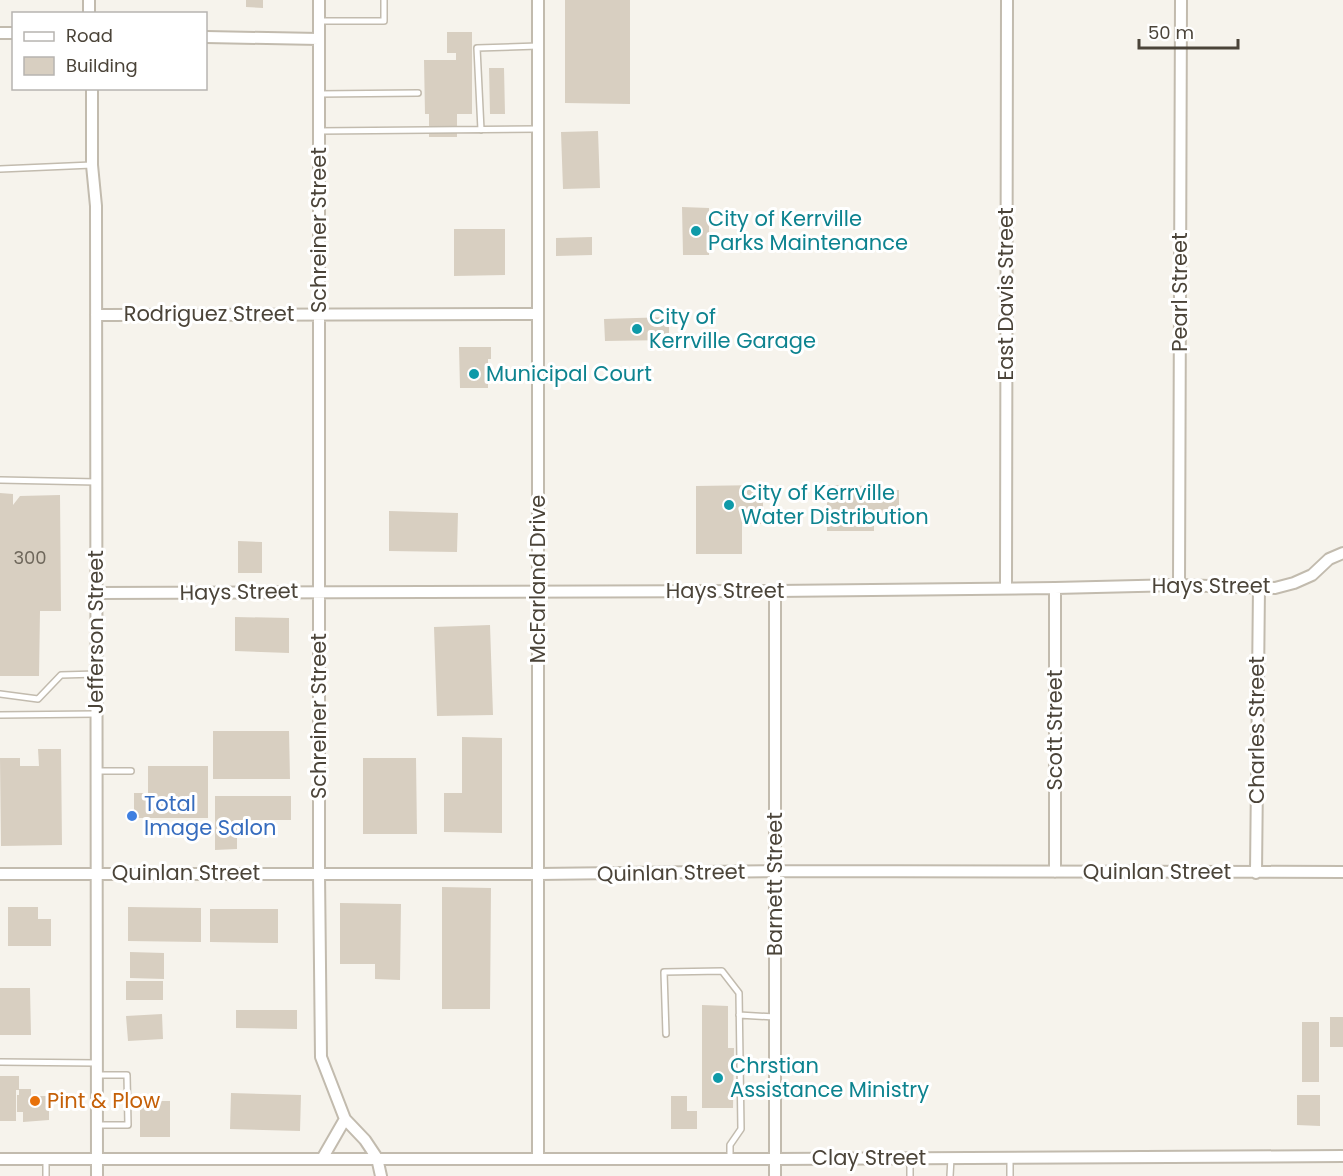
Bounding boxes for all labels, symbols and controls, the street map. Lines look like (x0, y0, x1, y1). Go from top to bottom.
legend (12, 12, 207, 90)
scale bar (1139, 12, 1238, 50)
text: 50 m (1148, 20, 1194, 45)
text: Road (66, 23, 113, 48)
text: Building (66, 53, 138, 78)
street label: Schreiner Street (304, 147, 333, 313)
place label: City of Kerrville Parks Maintenance (708, 204, 908, 257)
street label: East Davis Street (991, 207, 1020, 381)
marker: City of Kerrville Parks Maintenance (689, 224, 703, 238)
street label: Pearl Street (1165, 232, 1194, 352)
street label: Rodriguez Street (124, 299, 294, 328)
place label: City of Kerrville Garage (649, 302, 816, 355)
marker: City of Kerrville Garage (630, 322, 644, 336)
place label: Municipal Court (486, 359, 652, 388)
marker: Municipal Court (467, 367, 481, 381)
place label: City of Kerrville Water Distribution (741, 478, 929, 531)
street label: McFarland Drive (523, 495, 552, 663)
marker: City of Kerrville Water Distribution (722, 498, 736, 512)
house number: 300 (13, 545, 47, 570)
street label: Jefferson Street (81, 550, 110, 714)
street label: Hays Street (1152, 571, 1270, 600)
street label: Hays Street (179, 576, 299, 607)
street label: Hays Street (666, 576, 784, 605)
street label: Schreiner Street (304, 633, 333, 799)
street label: Charles Street (1242, 656, 1271, 804)
street label: Scott Street (1040, 670, 1069, 790)
place label: Total Image Salon (144, 789, 276, 842)
marker: Total Image Salon (125, 809, 139, 823)
street label: Barnett Street (760, 812, 789, 956)
street label: Quinlan Street (596, 857, 745, 888)
street label: Quinlan Street (1083, 857, 1231, 886)
street label: Quinlan Street (112, 858, 260, 887)
place label: Chrstian Assistance Ministry (730, 1051, 929, 1104)
marker: Chrstian Assistance Ministry (711, 1071, 725, 1085)
place label: Pint & Plow (47, 1086, 160, 1115)
marker: Pint & Plow (28, 1094, 42, 1108)
street label: Clay Street (812, 1143, 926, 1172)

